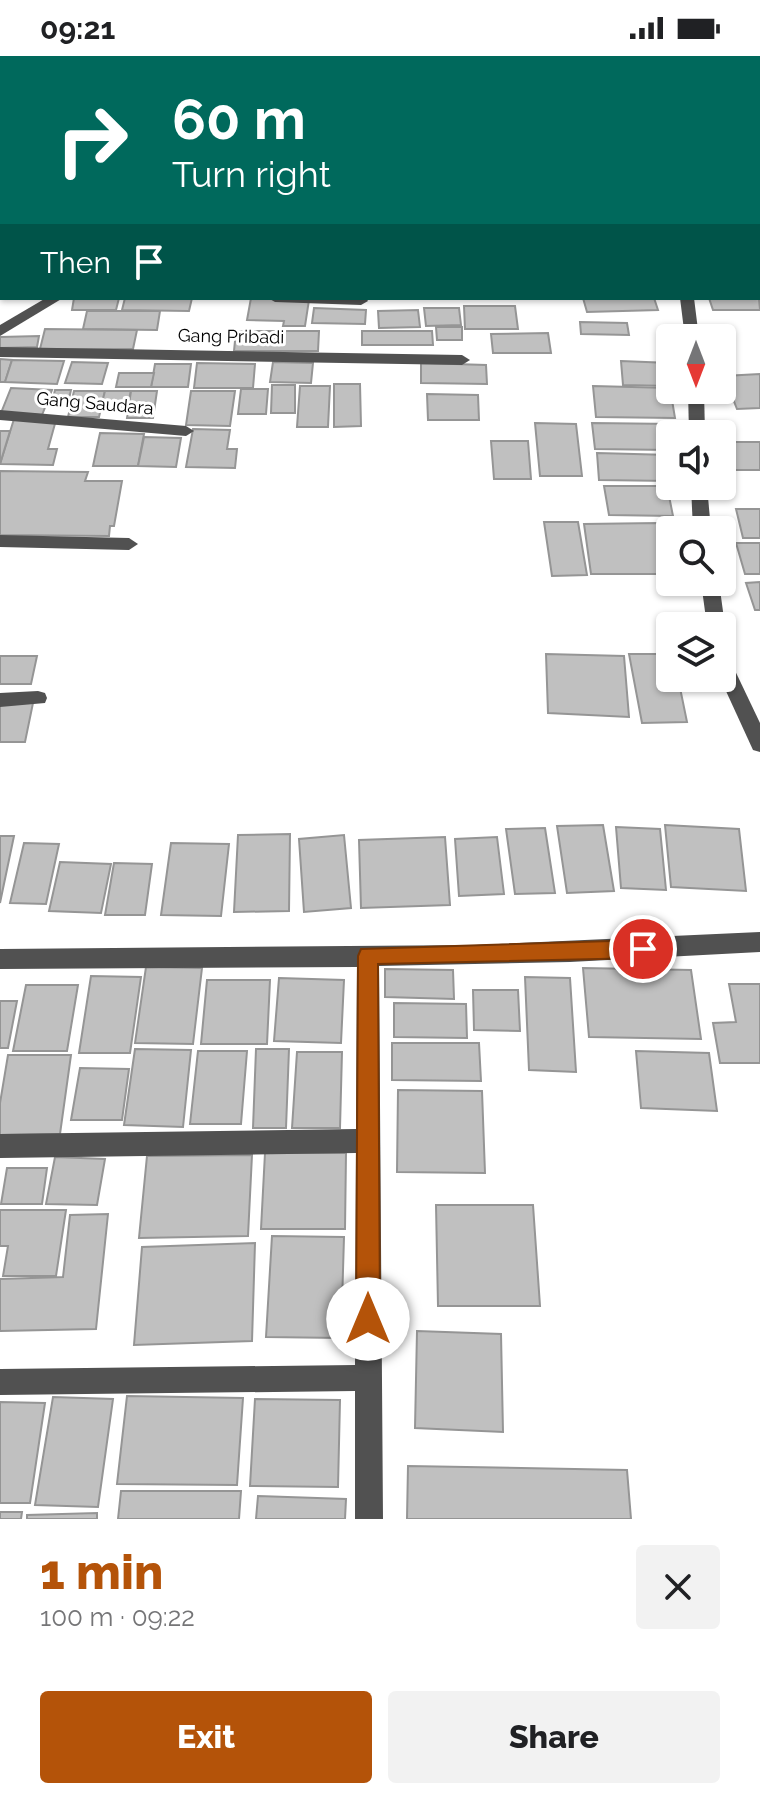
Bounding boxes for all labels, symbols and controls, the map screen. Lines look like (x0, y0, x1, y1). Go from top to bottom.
text: 09:21 (40, 11, 115, 46)
text: 60 m (172, 86, 306, 152)
icon: right (40, 88, 144, 192)
text: Turn right (172, 153, 331, 195)
icon: arrive (127, 240, 171, 284)
text: Then (40, 245, 111, 280)
north arrow (656, 324, 736, 404)
map controls (656, 324, 736, 692)
street label: Gang Pribadi (178, 325, 284, 347)
street label: Gang Saudara (36, 387, 154, 419)
button: sound (656, 420, 736, 500)
button: search (656, 516, 736, 596)
button: layers (656, 612, 736, 692)
pin (609, 915, 677, 983)
icon: arrive (621, 927, 665, 971)
position arrow (326, 1277, 410, 1361)
text: 1 min (40, 1544, 163, 1600)
button: close (636, 1545, 720, 1629)
text: 100 m · 09:22 (40, 1602, 195, 1632)
button: Exit (40, 1691, 372, 1783)
button: Share (388, 1691, 720, 1783)

